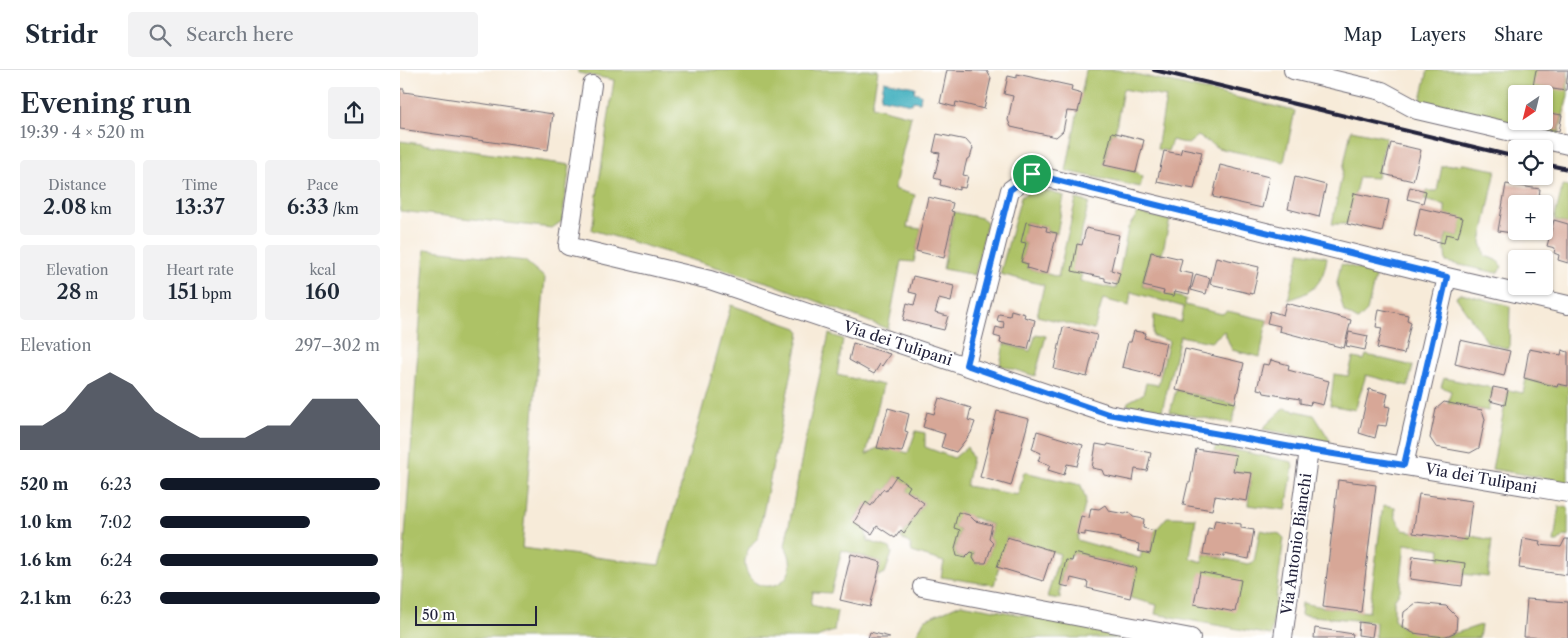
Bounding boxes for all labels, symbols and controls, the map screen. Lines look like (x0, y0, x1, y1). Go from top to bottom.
search box (128, 12, 478, 57)
text: Stridr (25, 20, 98, 49)
icon: search (146, 21, 174, 49)
text: Search here (186, 23, 294, 46)
text: Map (1344, 24, 1382, 46)
text: Layers (1410, 24, 1466, 46)
text: Share (1494, 24, 1543, 46)
north arrow (1508, 85, 1552, 130)
map controls (1508, 85, 1553, 295)
text: Evening run (20, 86, 192, 120)
button: share (328, 87, 380, 139)
text: 19:39 · 4 × 520 m (20, 122, 145, 142)
button: locate (1508, 140, 1553, 185)
pin (1011, 153, 1053, 195)
icon: arrive (1018, 160, 1046, 188)
text: Distance (48, 176, 106, 194)
text: Time (182, 176, 218, 194)
text: Pace (307, 176, 338, 194)
text: 2.08 (43, 194, 87, 219)
text: 13:37 (175, 194, 225, 219)
text: 6:33 (287, 194, 329, 219)
button: + (1508, 195, 1553, 240)
text: km (87, 200, 112, 218)
text: /km (329, 200, 359, 218)
button: − (1508, 250, 1553, 295)
text: Elevation (46, 261, 109, 279)
text: Heart rate (166, 261, 234, 279)
text: kcal (309, 261, 336, 279)
text: 28 (56, 279, 81, 304)
text: 151 (168, 279, 198, 304)
text: 160 (305, 279, 340, 304)
text: m (81, 285, 98, 303)
text: bpm (198, 285, 232, 303)
street label: Via dei Tulipani (840, 316, 955, 370)
text: Elevation (20, 335, 91, 355)
text: 297–302 m (295, 335, 380, 355)
street label: Via dei Tulipani (1423, 459, 1539, 497)
street label: Via Antonio Bianchi (1277, 472, 1315, 617)
text: 520 m (20, 474, 68, 494)
text: 6:23 (100, 474, 132, 494)
text: 1.0 km (20, 512, 72, 532)
text: 7:02 (100, 512, 132, 532)
text: 1.6 km (20, 550, 72, 570)
text: 6:24 (100, 550, 132, 570)
text: 2.1 km (20, 588, 72, 608)
text: 6:23 (100, 588, 132, 608)
scale bar (415, 603, 538, 626)
text: 50 m (422, 606, 455, 624)

